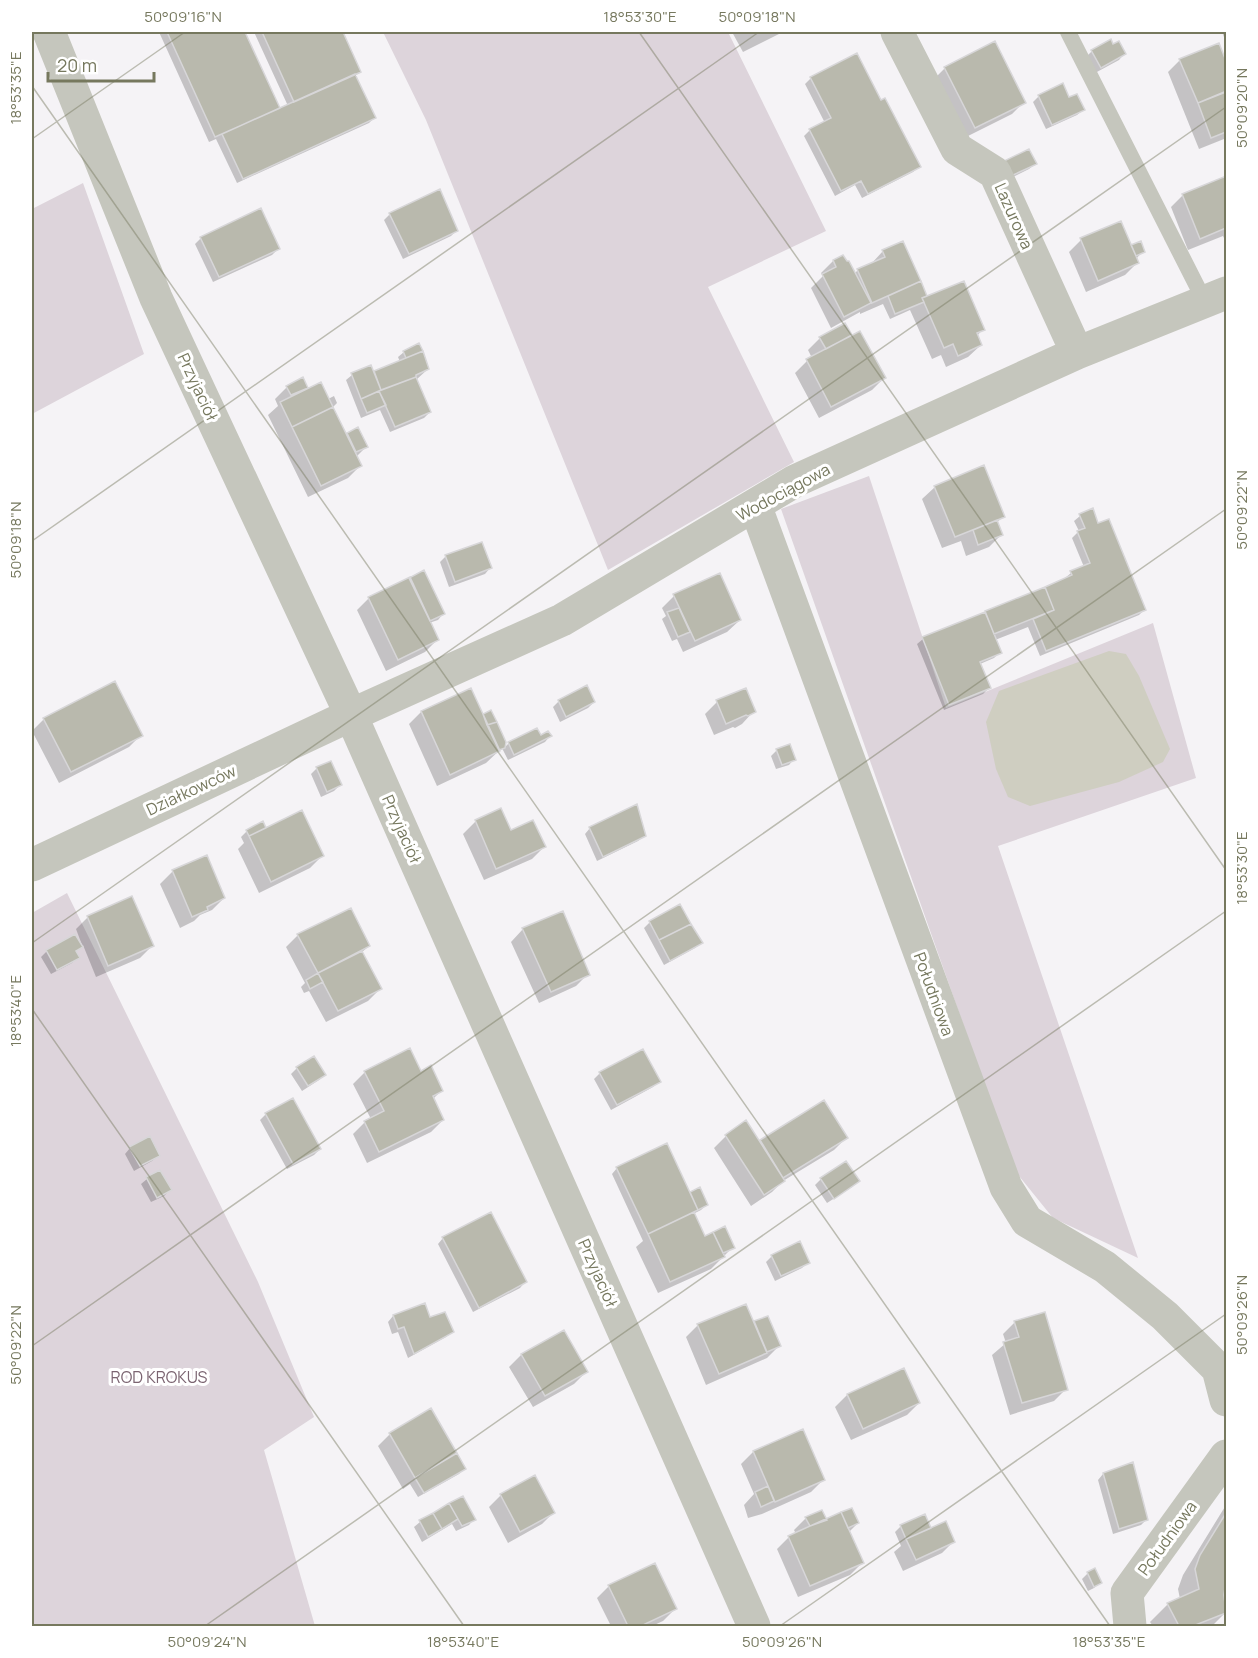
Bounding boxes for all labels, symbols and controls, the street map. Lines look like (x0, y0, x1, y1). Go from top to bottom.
text: 50°09'16"N (144, 6, 222, 27)
text: 18°53'30"E (603, 6, 677, 27)
text: 50°09'18"N (719, 6, 795, 27)
scale bar (48, 45, 154, 83)
text: 18°53'35"E (5, 52, 26, 124)
text: 20 m (57, 53, 97, 77)
text: 50°09'20"N (1231, 68, 1252, 148)
street label: Lazurowa (990, 179, 1038, 253)
street label: Przyjaciół (173, 349, 223, 425)
street label: Wodociągowa (732, 458, 834, 526)
text: 50°09'22"N (1231, 470, 1252, 550)
text: 50°09'18"N (5, 502, 26, 578)
street label: Działkowców (142, 760, 240, 820)
street label: Przyjaciół (377, 791, 427, 867)
text: 18°53'30"E (1231, 831, 1252, 905)
street label: Południowa (909, 949, 959, 1039)
text: 18°53'40"E (5, 975, 26, 1047)
street label: Przyjaciół (573, 1235, 623, 1311)
text: 50°09'26"N (1231, 1275, 1252, 1355)
text: 50°09'22"N (5, 1305, 26, 1385)
park label: ROD KROKUS (111, 1366, 208, 1388)
street label: Południowa (1132, 1496, 1202, 1580)
text: 50°09'24"N (167, 1631, 247, 1652)
text: 18°53'40"E (427, 1631, 499, 1652)
text: 50°09'26"N (742, 1631, 822, 1652)
text: 18°53'35"E (1073, 1631, 1145, 1652)

